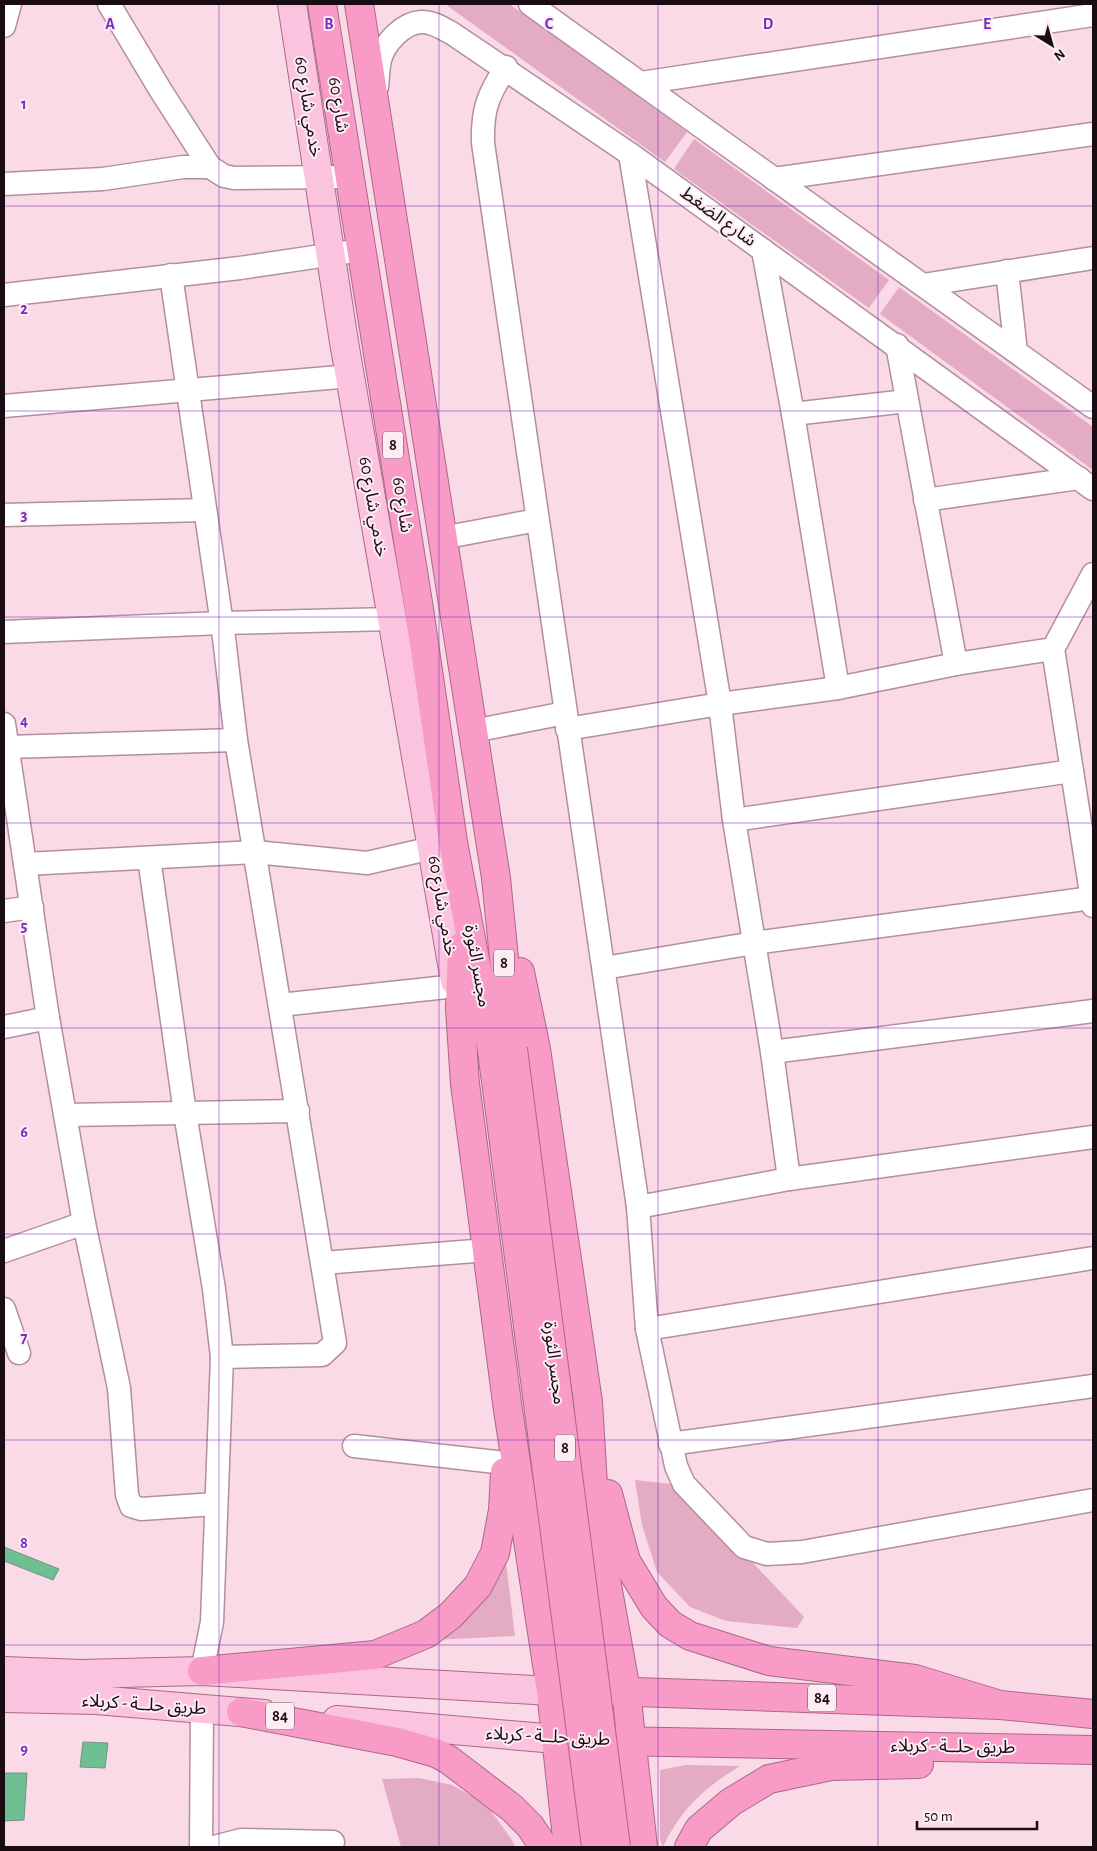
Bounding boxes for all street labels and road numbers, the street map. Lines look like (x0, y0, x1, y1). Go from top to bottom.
street label: خدمي شارع 60 (287, 55, 325, 159)
street label: شارع 60 (321, 76, 351, 135)
street label: شارع الضغط (675, 184, 759, 254)
road number: 8 (383, 432, 403, 458)
street label: خدمي شارع 60 (351, 455, 391, 559)
street label: شارع 60 (385, 476, 415, 535)
street label: خدمي شارع 60 (420, 854, 460, 958)
street label: مجسر الثورة (460, 923, 493, 1009)
road number: 8 (494, 950, 514, 976)
street label: مجسر الثورة (539, 1320, 568, 1406)
road number: 8 (555, 1435, 575, 1462)
road number: 84 (808, 1685, 836, 1712)
street label: طريق حلــة - كربلاء (81, 1692, 207, 1719)
road number: 84 (266, 1702, 294, 1730)
street label: طريق حلــة - كربلاء (485, 1725, 611, 1750)
street label: طريق حلــة - كربلاء (891, 1737, 1015, 1758)

